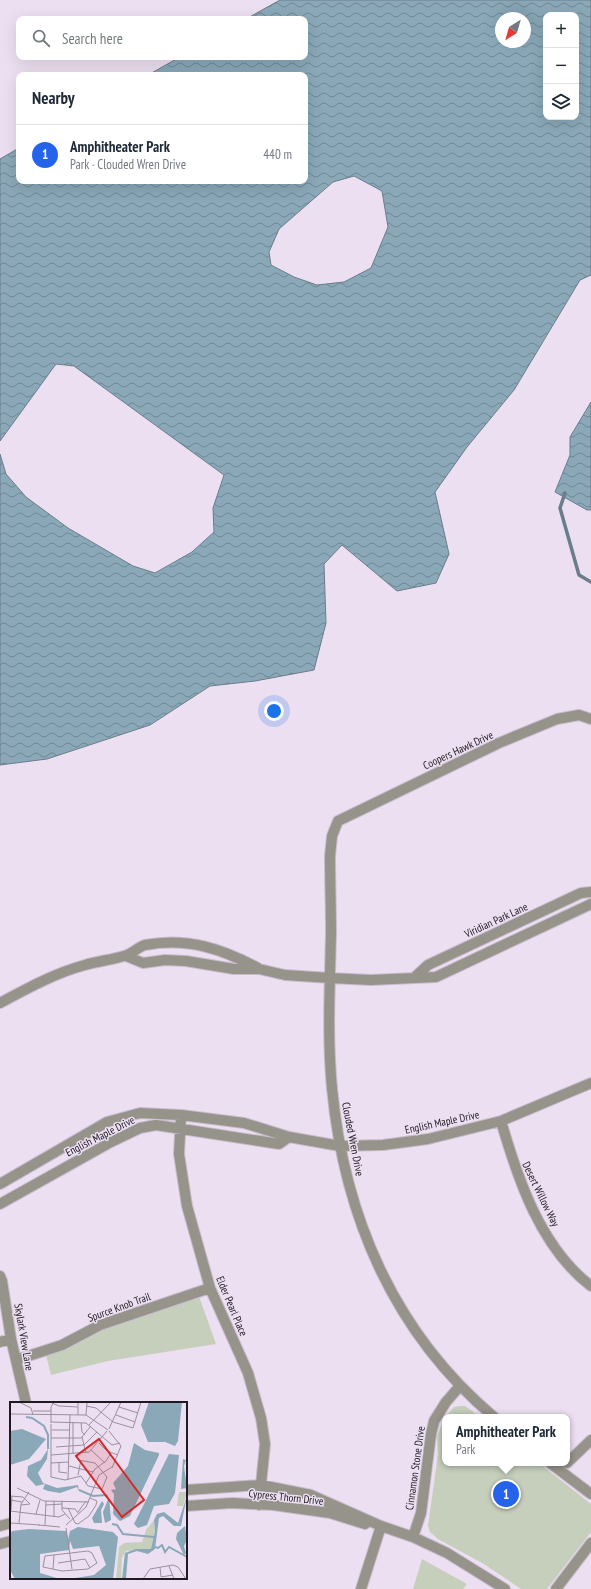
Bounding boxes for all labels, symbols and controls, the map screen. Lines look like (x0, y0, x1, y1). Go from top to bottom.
north arrow (495, 12, 531, 48)
map controls (543, 12, 579, 120)
button: + (543, 12, 579, 48)
search box (16, 16, 308, 60)
icon: search (30, 27, 52, 49)
text: Search here (62, 29, 123, 48)
button: − (543, 48, 579, 84)
button: layers (543, 84, 579, 120)
text: Nearby (32, 87, 75, 109)
text: Amphitheater Park (70, 137, 170, 156)
text: 1 (42, 146, 48, 163)
text: 440 m (263, 146, 292, 163)
text: Park · Clouded Wren Drive (70, 156, 186, 173)
your location (264, 701, 284, 721)
street label: Coopers Hawk Drive (421, 727, 496, 772)
street label: Viridian Park Lane (461, 899, 530, 941)
street label: Clouded Wren Drive (339, 1101, 367, 1178)
street label: English Maple Drive (403, 1107, 481, 1137)
street label: English Maple Drive (63, 1112, 137, 1159)
street label: Desert Willow Way (519, 1159, 563, 1230)
street label: Elder Pearl Place (213, 1274, 251, 1338)
street label: Spurce Knob Trail (86, 1289, 153, 1325)
street label: Skylark View Lane (11, 1302, 37, 1372)
inset map (10, 1402, 187, 1579)
popup (442, 1414, 570, 1466)
text: Amphitheater Park (456, 1422, 556, 1441)
street label: Cinnamon Stone Drive (402, 1425, 428, 1511)
text: Park (456, 1441, 475, 1458)
pin: 1 (493, 1479, 519, 1509)
street label: Cypress Thorn Drive (248, 1486, 325, 1508)

